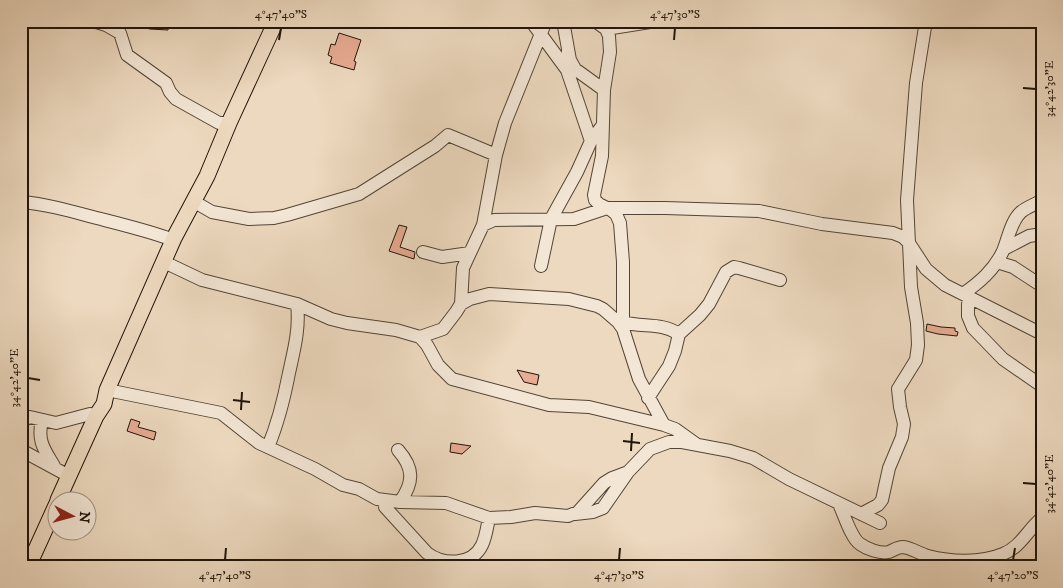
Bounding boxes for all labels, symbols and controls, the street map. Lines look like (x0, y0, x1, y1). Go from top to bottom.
text: 4°47'40"S (255, 7, 307, 22)
text: 4°47'30"S (650, 7, 700, 22)
text: 34°42'30"E (1042, 60, 1057, 117)
text: 34°42'40"E (7, 348, 22, 407)
text: 34°42'40"E (1042, 454, 1057, 513)
north arrow (48, 490, 98, 540)
text: N (74, 511, 93, 524)
text: 4°47'40"S (199, 568, 251, 583)
text: 4°47'30"S (594, 568, 644, 583)
text: 4°47'20"S (987, 568, 1039, 583)

